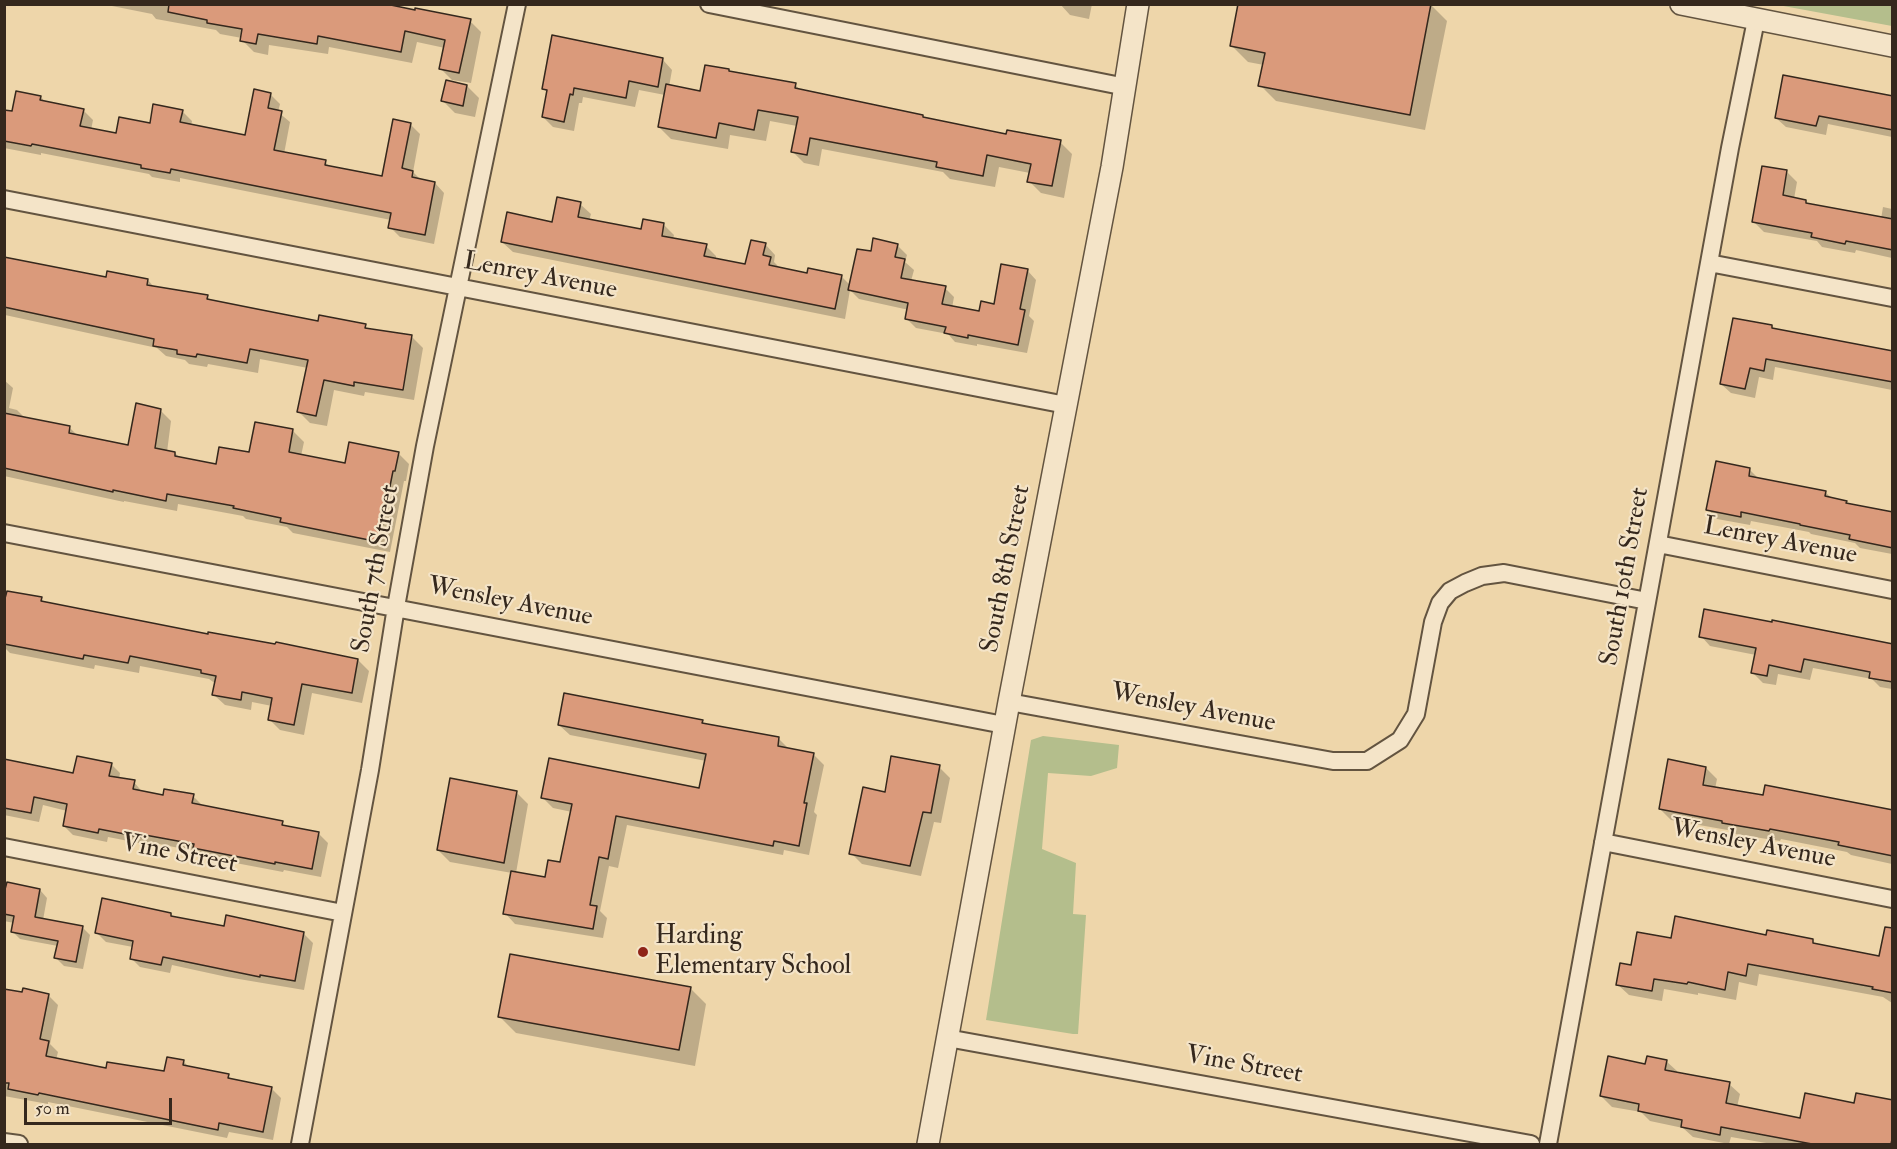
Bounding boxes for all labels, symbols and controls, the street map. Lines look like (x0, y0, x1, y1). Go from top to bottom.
street label: Lenrey Avenue (461, 247, 619, 307)
street label: South 8th Street (975, 482, 1039, 656)
street label: South 7th Street (347, 483, 407, 655)
street label: South 10th Street (1595, 485, 1657, 669)
street label: Lenrey Avenue (1701, 512, 1859, 572)
street label: Wensley Avenue (425, 572, 595, 634)
street label: Wensley Avenue (1108, 678, 1278, 740)
street label: Wensley Avenue (1668, 814, 1838, 876)
street label: Vine Street (118, 828, 240, 882)
place label: Harding Elementary School (655, 921, 851, 982)
marker: Harding Elementary School (636, 945, 650, 959)
street label: Vine Street (1183, 1040, 1305, 1092)
scale bar (27, 1086, 176, 1124)
text: 50 m (35, 1097, 70, 1120)

